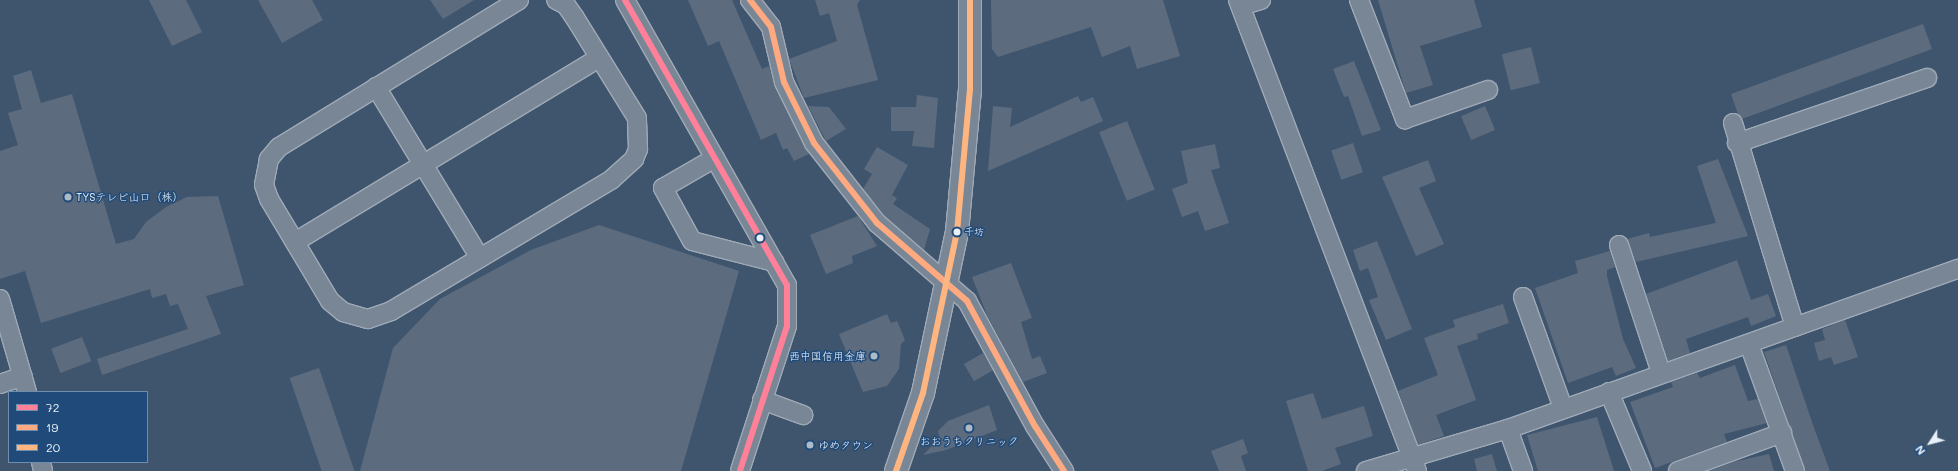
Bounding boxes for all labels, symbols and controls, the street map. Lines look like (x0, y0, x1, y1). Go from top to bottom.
place label: TYSテレビ山口（株） (76, 190, 184, 204)
marker: TYSテレビ山口（株） (63, 192, 73, 202)
place label: 千坊 (964, 226, 984, 238)
marker: 千坊 (952, 227, 962, 237)
unlabelled marker (755, 233, 765, 243)
place label: 西中国信用金庫 (789, 349, 866, 363)
marker: 西中国信用金庫 (869, 351, 879, 361)
legend (8, 391, 148, 463)
text: 72 (46, 399, 59, 415)
text: 19 (46, 419, 58, 435)
marker: おおうちクリニック (964, 423, 974, 433)
north arrow (1910, 423, 1950, 463)
place label: おおうちクリニック (920, 434, 1018, 448)
place label: ゆめタウン (818, 438, 873, 452)
text: 20 (46, 439, 60, 455)
marker: ゆめタウン (805, 440, 815, 450)
text: N (1911, 443, 1928, 458)

